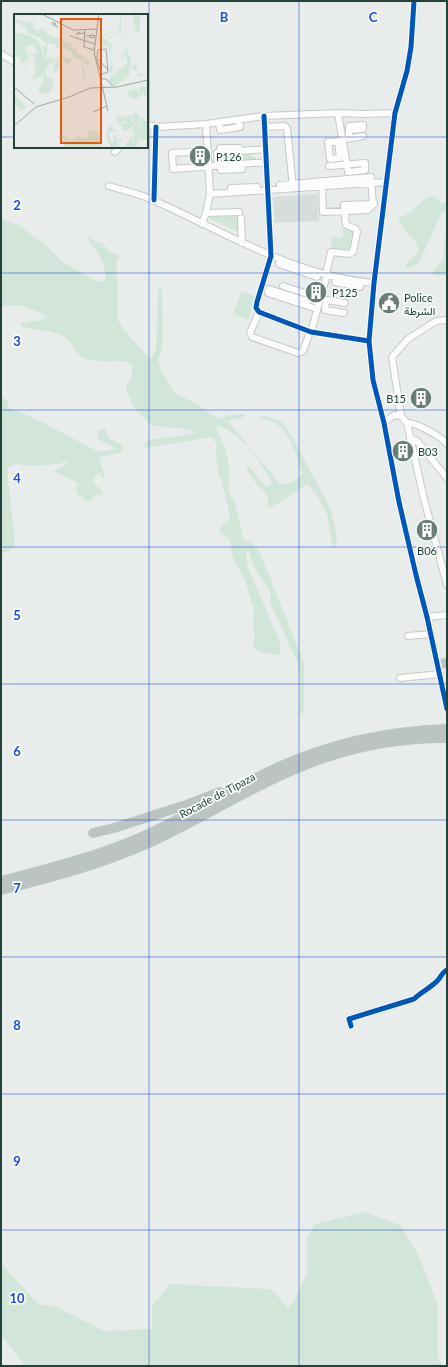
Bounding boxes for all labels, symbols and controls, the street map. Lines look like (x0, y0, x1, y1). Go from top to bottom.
text: B (220, 9, 229, 25)
text: C (369, 9, 378, 25)
inset map (14, 14, 148, 148)
building icon: P126 (187, 143, 213, 169)
place label: P126 (216, 150, 242, 163)
text: 2 (13, 197, 21, 213)
building icon: P125 (303, 279, 329, 305)
place label: P125 (332, 286, 358, 299)
public building icon: Police الشرطة (376, 290, 402, 316)
place label: Police الشرطة (404, 291, 435, 318)
text: 3 (13, 333, 21, 349)
building icon: B15 (408, 385, 434, 411)
place label: B15 (386, 392, 406, 405)
building icon: B03 (390, 438, 416, 464)
place label: B03 (418, 445, 438, 458)
text: 4 (13, 470, 21, 486)
building icon: B06 (414, 517, 440, 543)
place label: B06 (417, 544, 437, 557)
text: 5 (13, 607, 21, 623)
text: 6 (13, 743, 21, 759)
street label: Rocade de Tipaza (177, 770, 257, 820)
text: 7 (13, 880, 21, 896)
text: 8 (13, 1017, 21, 1033)
text: 9 (13, 1153, 21, 1169)
text: 10 (9, 1290, 25, 1306)

